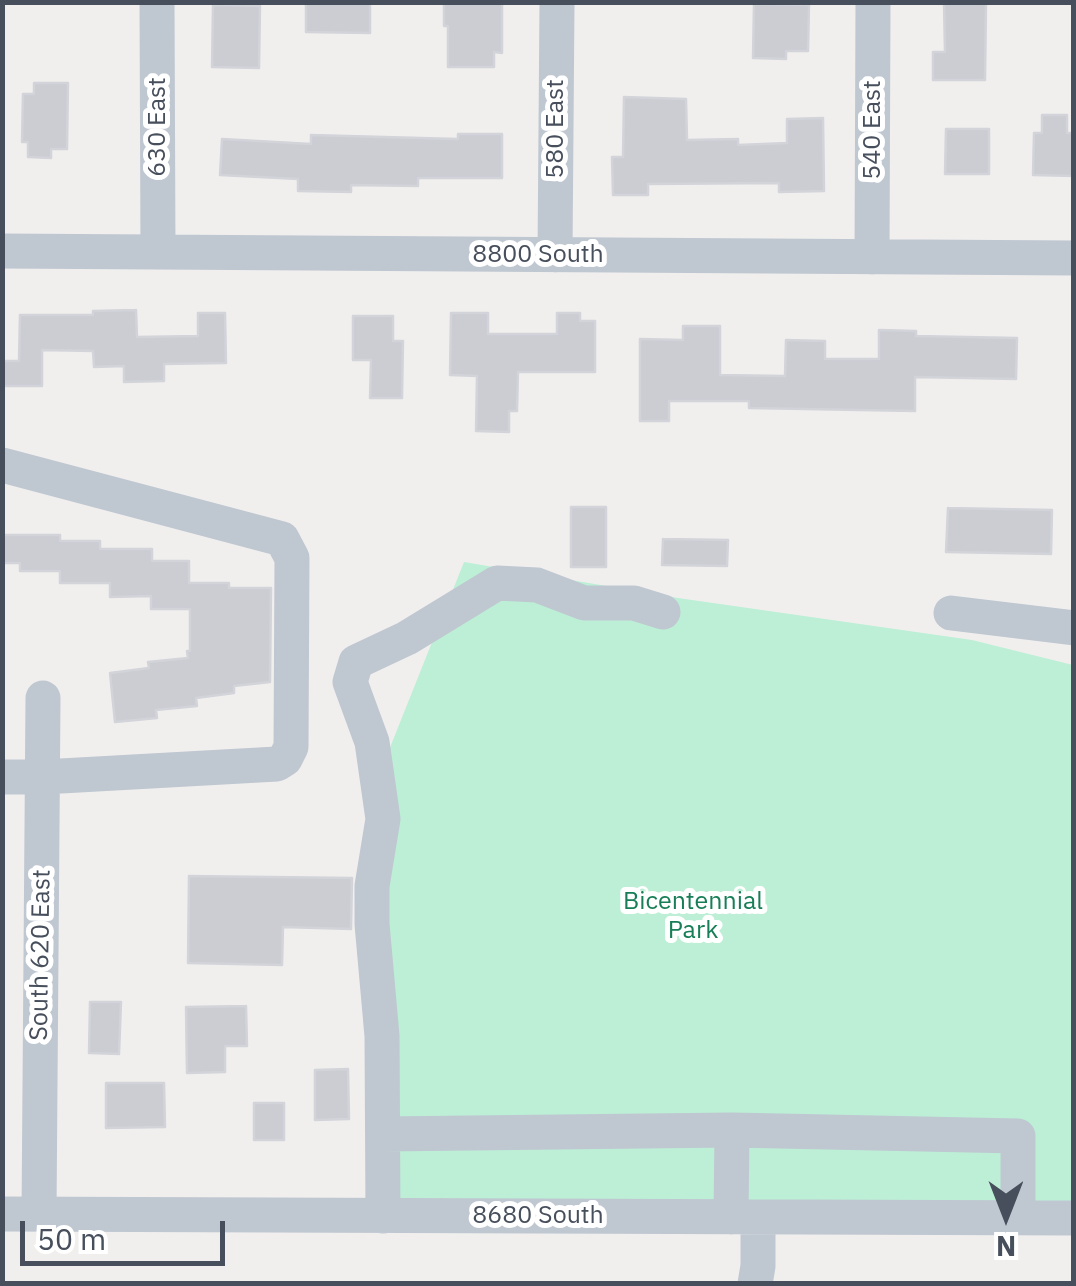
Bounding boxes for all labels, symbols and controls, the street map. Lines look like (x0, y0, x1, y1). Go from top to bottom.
street label: 630 East (143, 77, 173, 177)
street label: 580 East (541, 79, 571, 179)
street label: 540 East (858, 80, 888, 180)
street label: 8800 South (472, 240, 604, 270)
street label: South 620 East (25, 869, 57, 1041)
park label: Bicentennial Park (623, 887, 763, 946)
north arrow (956, 1166, 1056, 1266)
scale bar (25, 1201, 230, 1263)
street label: 8680 South (472, 1201, 604, 1231)
text: 50 m (37, 1219, 106, 1258)
text: N (996, 1228, 1016, 1265)

